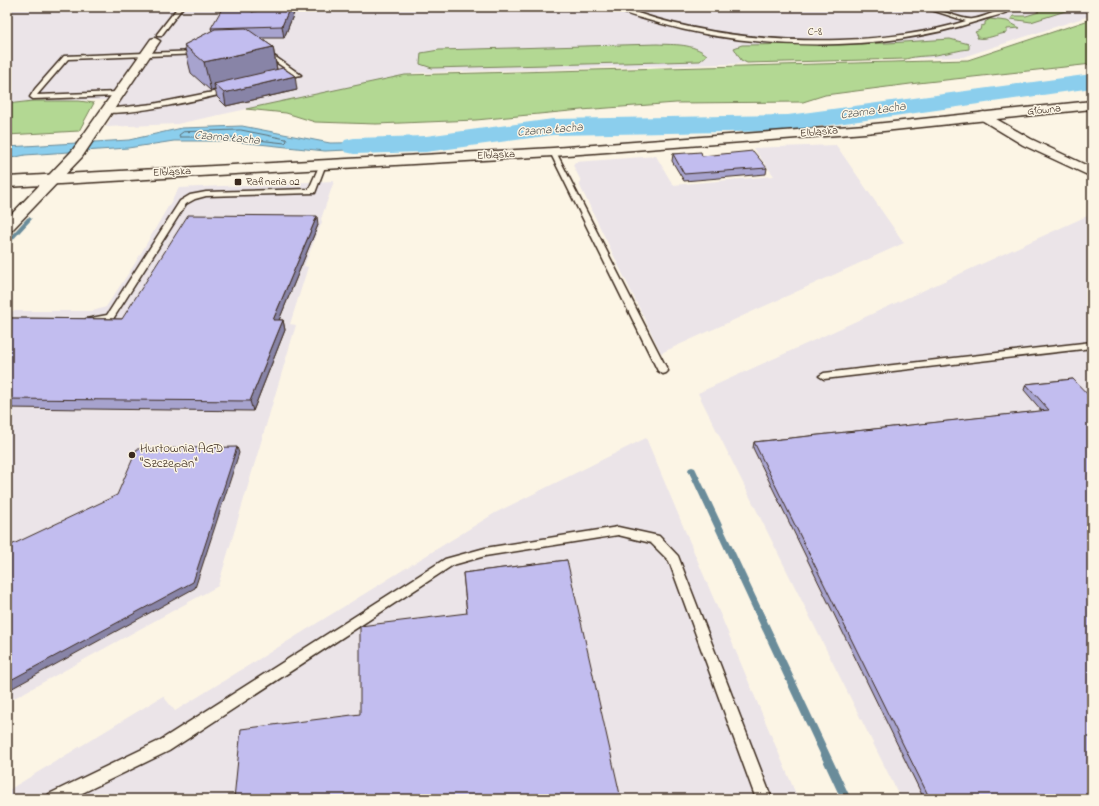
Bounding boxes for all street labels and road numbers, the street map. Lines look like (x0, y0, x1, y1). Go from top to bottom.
street label: C-8 (808, 24, 822, 40)
street label: Główna (1026, 100, 1062, 120)
street label: Elbląska (799, 122, 839, 142)
street label: Elbląska (477, 146, 516, 164)
street label: Elbląska (153, 163, 192, 181)

